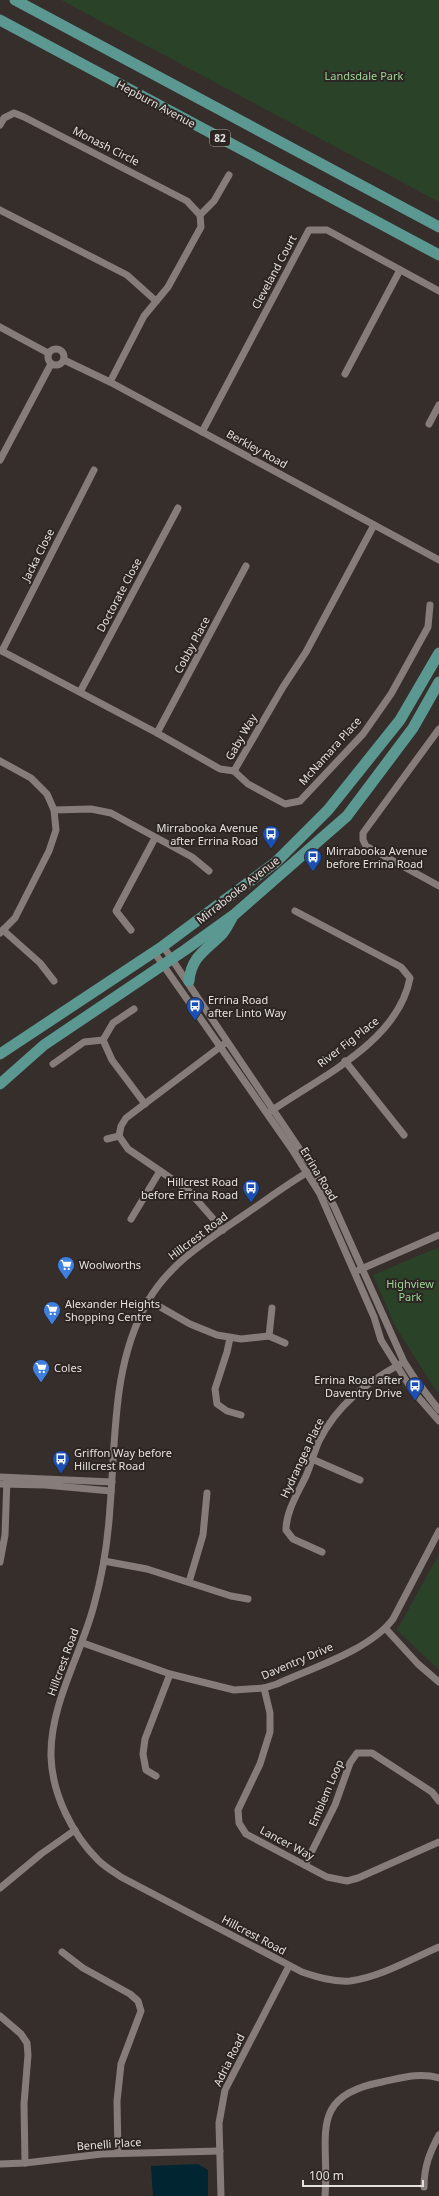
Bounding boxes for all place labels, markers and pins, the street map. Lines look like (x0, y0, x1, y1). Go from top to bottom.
place label: Mirrabooka Avenue after Errina Road (157, 820, 258, 848)
bus stop icon: Mirrabooka Avenue after Errina Road (261, 824, 281, 849)
place label: Mirrabooka Avenue before Errina Road (326, 843, 427, 871)
bus stop icon: Mirrabooka Avenue before Errina Road (303, 847, 323, 872)
place label: Errina Road after Linto Way (208, 992, 287, 1020)
bus stop icon: Errina Road after Linto Way (185, 996, 205, 1021)
place label: Hillcrest Road before Errina Road (141, 1174, 238, 1202)
bus stop icon: Hillcrest Road before Errina Road (241, 1178, 261, 1203)
supermarket icon: Woolworths (56, 1255, 76, 1280)
place label: Woolworths (79, 1257, 141, 1272)
place label: Alexander Heights Shopping Centre (65, 1296, 160, 1324)
supermarket icon: Alexander Heights Shopping Centre (42, 1300, 62, 1325)
supermarket icon: Coles (31, 1358, 51, 1383)
place label: Coles (54, 1360, 82, 1375)
place label: Errina Road after Daventry Drive (314, 1372, 402, 1400)
bus stop icon: Errina Road after Daventry Drive (405, 1376, 425, 1401)
place label: Griffon Way before Hillcrest Road (74, 1445, 172, 1473)
bus stop icon: Griffon Way before Hillcrest Road (51, 1449, 71, 1474)

